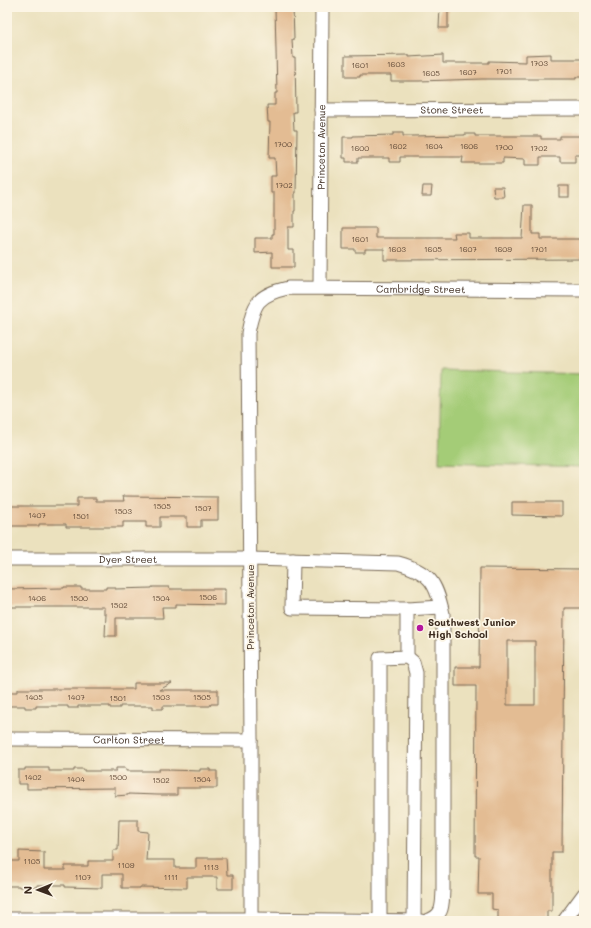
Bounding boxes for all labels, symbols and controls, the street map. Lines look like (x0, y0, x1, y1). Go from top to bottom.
house number: 1703 (530, 58, 548, 68)
house number: 1603 (387, 59, 405, 69)
house number: 1601 (352, 60, 368, 70)
house number: 1701 (496, 66, 512, 76)
house number: 1607 (459, 67, 477, 77)
house number: 1605 (422, 68, 440, 78)
street label: Stone Street (421, 102, 483, 117)
street label: Princeton Avenue (314, 104, 328, 190)
house number: 1700 (274, 139, 292, 149)
house number: 1602 (389, 141, 407, 151)
house number: 1604 (425, 141, 443, 151)
house number: 1606 (460, 141, 478, 151)
house number: 1700 (495, 142, 513, 152)
house number: 1600 (351, 143, 369, 153)
house number: 1702 (530, 143, 548, 153)
house number: 1702 (275, 180, 293, 190)
house number: 1601 (352, 234, 368, 244)
house number: 1603 (388, 244, 406, 254)
house number: 1605 (424, 244, 442, 254)
house number: 1607 (459, 244, 477, 254)
house number: 1609 (494, 244, 512, 254)
house number: 1701 (531, 244, 547, 254)
street label: Cambridge Street (376, 282, 465, 296)
house number: 1505 (153, 501, 171, 511)
house number: 1507 (194, 503, 212, 513)
house number: 1503 (114, 506, 132, 516)
house number: 1407 (28, 510, 46, 520)
house number: 1501 (73, 511, 89, 521)
street label: Dyer Street (99, 552, 157, 566)
street label: Princeton Avenue (243, 564, 257, 650)
house number: 1506 (199, 592, 217, 602)
house number: 1406 (28, 593, 46, 603)
house number: 1500 (70, 593, 88, 603)
house number: 1504 (152, 593, 170, 603)
house number: 1502 (110, 600, 128, 610)
place label: Southwest Junior High School (428, 615, 516, 641)
marker: Southwest Junior High School (415, 623, 425, 633)
house number: 1405 (25, 692, 43, 702)
house number: 1407 (67, 692, 85, 702)
house number: 1503 (152, 692, 170, 702)
house number: 1505 (193, 692, 211, 702)
house number: 1501 (110, 693, 126, 703)
street label: Carlton Street (93, 732, 165, 747)
house number: 1402 (24, 772, 42, 782)
house number: 1500 (109, 772, 127, 782)
house number: 1404 (67, 774, 85, 784)
house number: 1504 (193, 774, 211, 784)
house number: 1502 (152, 775, 170, 785)
house number: 1105 (24, 856, 41, 866)
house number: 1109 (118, 860, 135, 870)
house number: 1113 (203, 862, 219, 872)
north arrow (18, 870, 58, 910)
house number: 1107 (75, 872, 92, 882)
house number: 1111 (164, 872, 178, 882)
text: N (20, 886, 35, 894)

